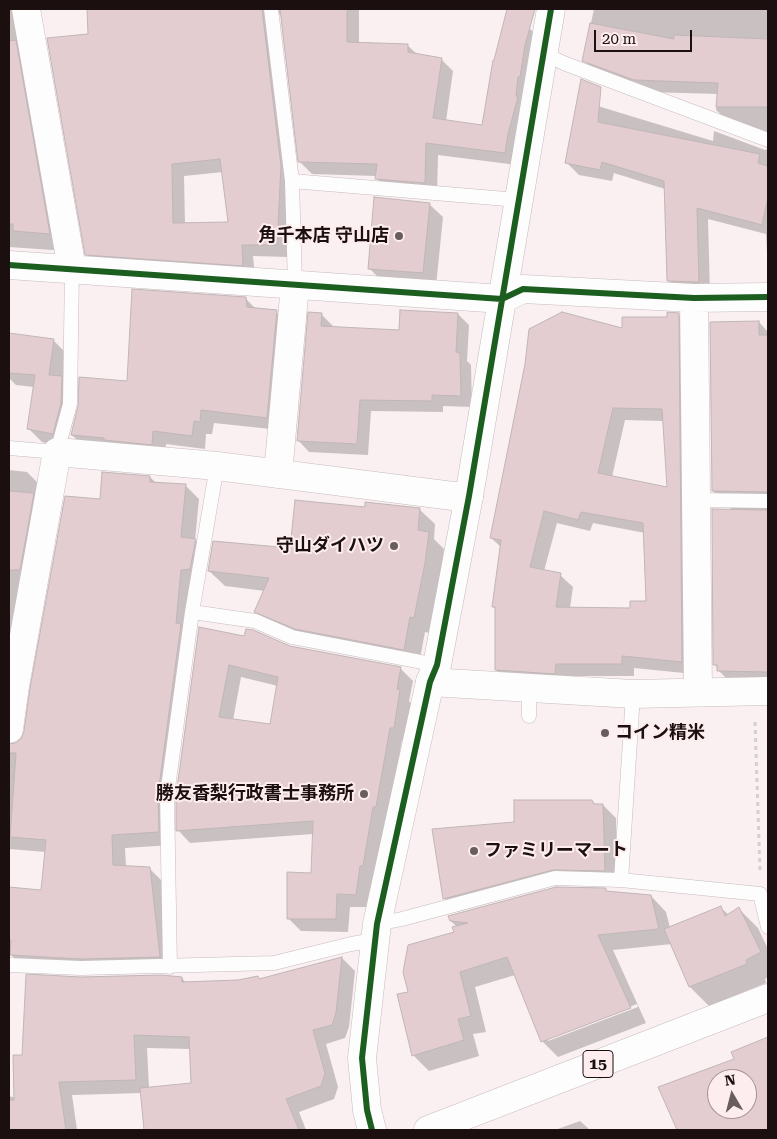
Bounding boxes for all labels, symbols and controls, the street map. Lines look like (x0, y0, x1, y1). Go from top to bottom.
scale bar (597, 20, 694, 52)
text: 20 m (602, 30, 636, 48)
place label: 角千本店 守山店 (258, 225, 389, 247)
marker: 角千本店 守山店 (393, 230, 405, 242)
place label: 守山ダイハツ (276, 535, 384, 557)
marker: 守山ダイハツ (388, 540, 400, 552)
place label: コイン精米 (615, 722, 705, 744)
marker: コイン精米 (599, 727, 611, 739)
place label: 勝友香梨行政書士事務所 (156, 783, 354, 805)
marker: 勝友香梨行政書士事務所 (358, 788, 370, 800)
place label: ファミリーマート (484, 840, 628, 862)
marker: ファミリーマート (468, 845, 480, 857)
road number: 15 (583, 1050, 613, 1078)
north arrow (707, 1069, 757, 1119)
text: N (724, 1071, 737, 1089)

